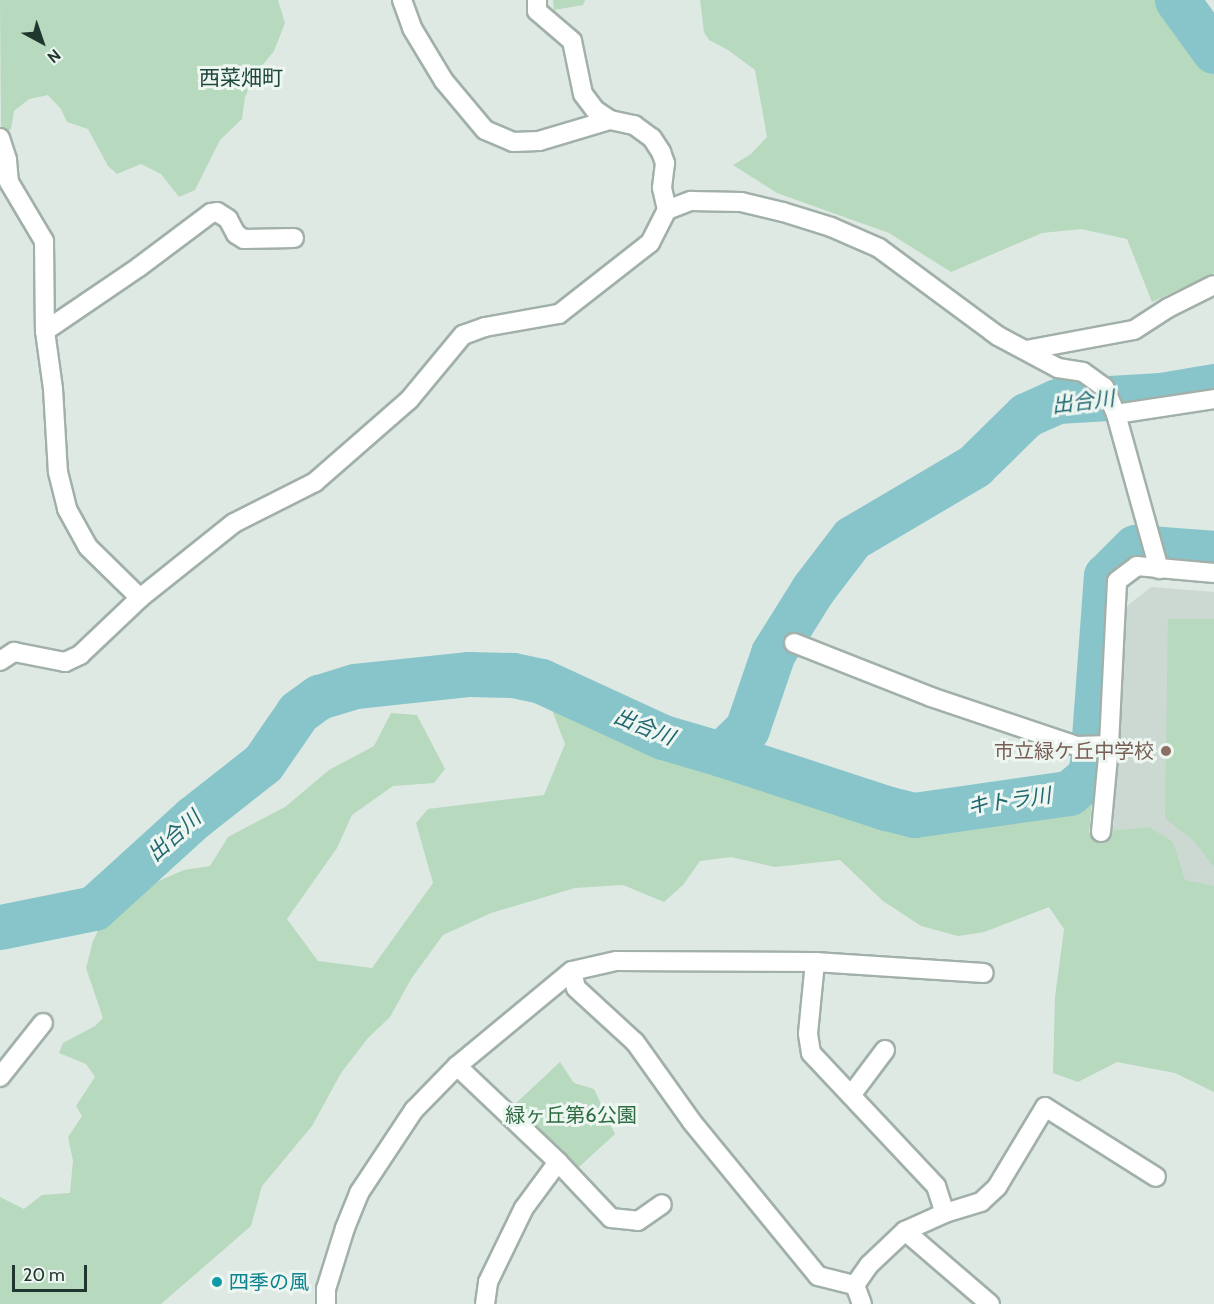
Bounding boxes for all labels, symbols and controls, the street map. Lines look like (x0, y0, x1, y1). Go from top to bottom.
north arrow (12, 12, 72, 72)
text: N (43, 45, 64, 67)
district label: 西菜畑町 (199, 65, 283, 91)
water label: 出合川 (1050, 386, 1116, 418)
water label: 出合川 (610, 704, 678, 750)
place label: 市立緑ケ丘中学校 (994, 739, 1154, 763)
marker: 市立緑ケ丘中学校 (1159, 744, 1173, 758)
water label: キトラ川 (966, 783, 1052, 819)
water label: 出合川 (142, 806, 206, 866)
park label: 緑ヶ丘第6公園 (505, 1103, 637, 1127)
scale bar (15, 1253, 90, 1291)
text: 20 m (23, 1264, 65, 1286)
place label: 四季の風 (229, 1270, 309, 1294)
marker: 四季の風 (210, 1275, 224, 1289)

